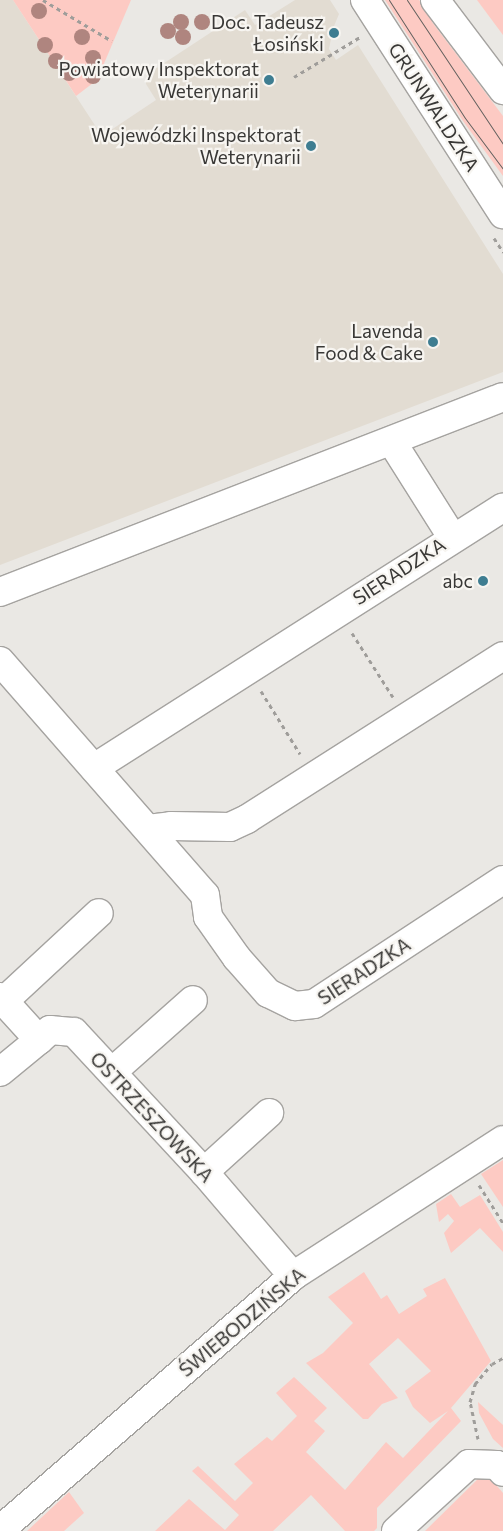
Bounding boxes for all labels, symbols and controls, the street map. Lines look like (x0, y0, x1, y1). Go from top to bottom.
place label: Doc. Tadeusz Łosiński (211, 11, 324, 55)
marker: Doc. Tadeusz Łosiński (328, 27, 340, 39)
street label: GRUNWALDZKA (384, 38, 484, 176)
place label: Powiatowy Inspektorat Weterynarii (58, 58, 259, 102)
marker: Powiatowy Inspektorat Weterynarii (263, 74, 275, 86)
place label: Wojewódzki Inspektorat Weterynarii (91, 124, 301, 168)
marker: Wojewódzki Inspektorat Weterynarii (305, 140, 317, 152)
place label: Lavenda Food & Cake (315, 320, 423, 364)
marker: Lavenda Food & Cake (427, 336, 439, 348)
street label: SIERADZKA (348, 533, 450, 609)
place label: abc (442, 570, 473, 592)
marker: abc (477, 575, 489, 587)
street label: SIERADZKA (313, 933, 415, 1009)
street label: OSTRZESZOWSKA (86, 1047, 218, 1187)
street label: ŚWIEBODZIŃSKA (174, 1263, 310, 1381)

